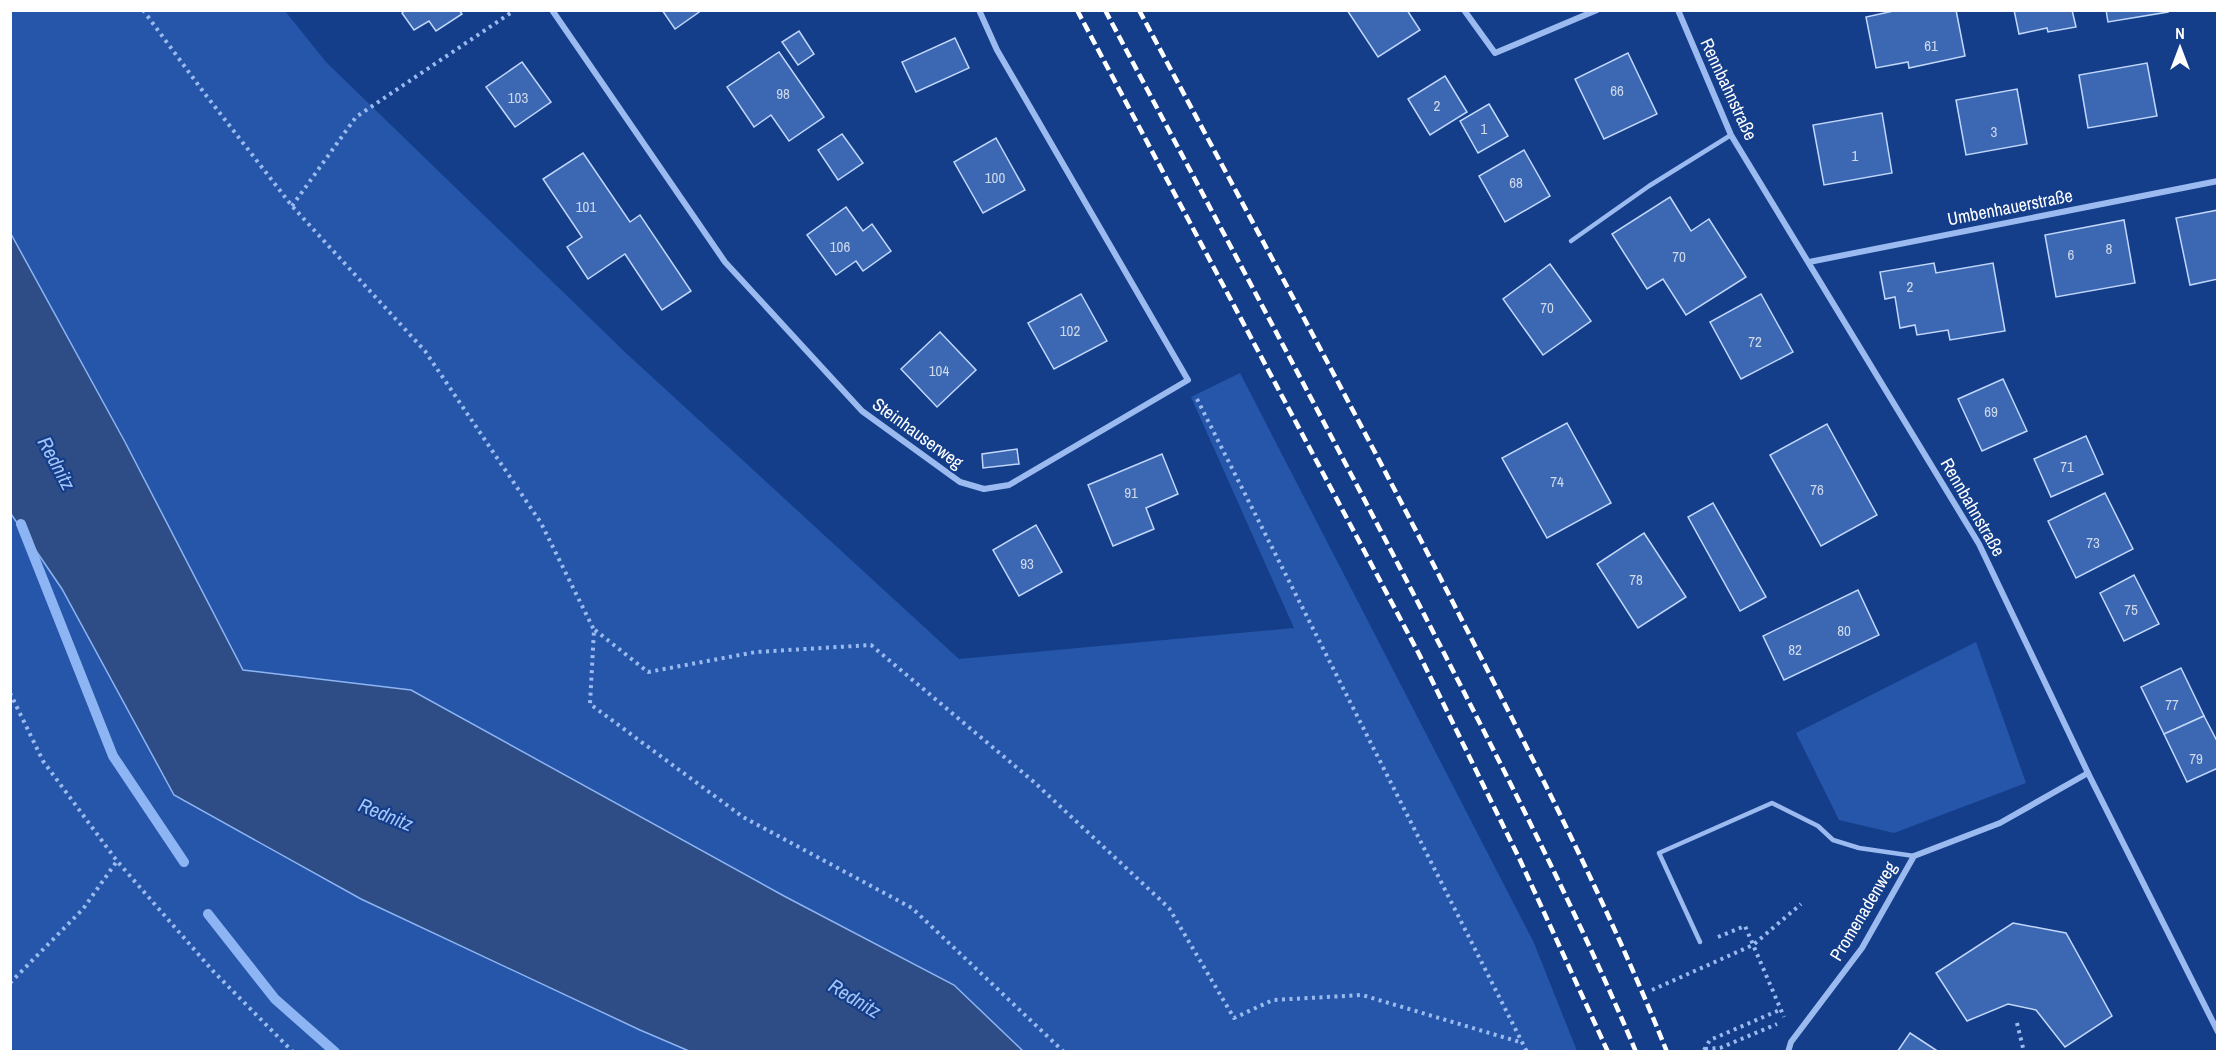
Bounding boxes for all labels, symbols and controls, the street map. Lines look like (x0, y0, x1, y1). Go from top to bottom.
north arrow (2150, 18, 2210, 78)
text: N (2175, 22, 2185, 44)
street label: Rennbahnstraße (1694, 34, 1764, 144)
house number: 61 (1924, 35, 1938, 56)
house number: 66 (1610, 80, 1624, 101)
house number: 98 (776, 83, 790, 104)
house number: 103 (508, 87, 528, 108)
house number: 2 (1434, 95, 1441, 116)
house number: 1 (1481, 118, 1488, 139)
house number: 3 (1991, 121, 1998, 142)
house number: 1 (1852, 145, 1859, 166)
house number: 100 (985, 167, 1005, 188)
house number: 68 (1509, 172, 1523, 193)
street label: Umbenhauerstraße (1945, 183, 2075, 231)
house number: 101 (576, 196, 596, 217)
house number: 106 (830, 236, 850, 257)
house number: 8 (2106, 238, 2113, 259)
house number: 6 (2068, 244, 2075, 265)
house number: 70 (1672, 246, 1686, 267)
house number: 2 (1907, 276, 1914, 297)
house number: 70 (1540, 297, 1554, 318)
house number: 102 (1060, 320, 1080, 341)
house number: 72 (1748, 331, 1762, 352)
house number: 104 (929, 360, 949, 381)
street label: Steinhauserweg (868, 392, 969, 475)
house number: 69 (1984, 401, 1998, 422)
water label: Rednitz (32, 432, 83, 495)
street label: Rennbahnstraße (1935, 453, 2011, 561)
house number: 71 (2060, 456, 2074, 477)
house number: 74 (1550, 471, 1564, 492)
house number: 76 (1810, 479, 1824, 500)
house number: 91 (1124, 482, 1138, 503)
house number: 73 (2086, 532, 2100, 553)
house number: 93 (1020, 553, 1034, 574)
house number: 78 (1629, 569, 1643, 590)
house number: 75 (2124, 599, 2138, 620)
house number: 80 (1837, 620, 1851, 641)
house number: 82 (1788, 639, 1802, 660)
house number: 77 (2165, 694, 2179, 715)
house number: 79 (2189, 748, 2203, 769)
water label: Rednitz (355, 791, 418, 837)
street label: Promenadenweg (1824, 856, 1903, 965)
water label: Rednitz (824, 972, 887, 1025)

